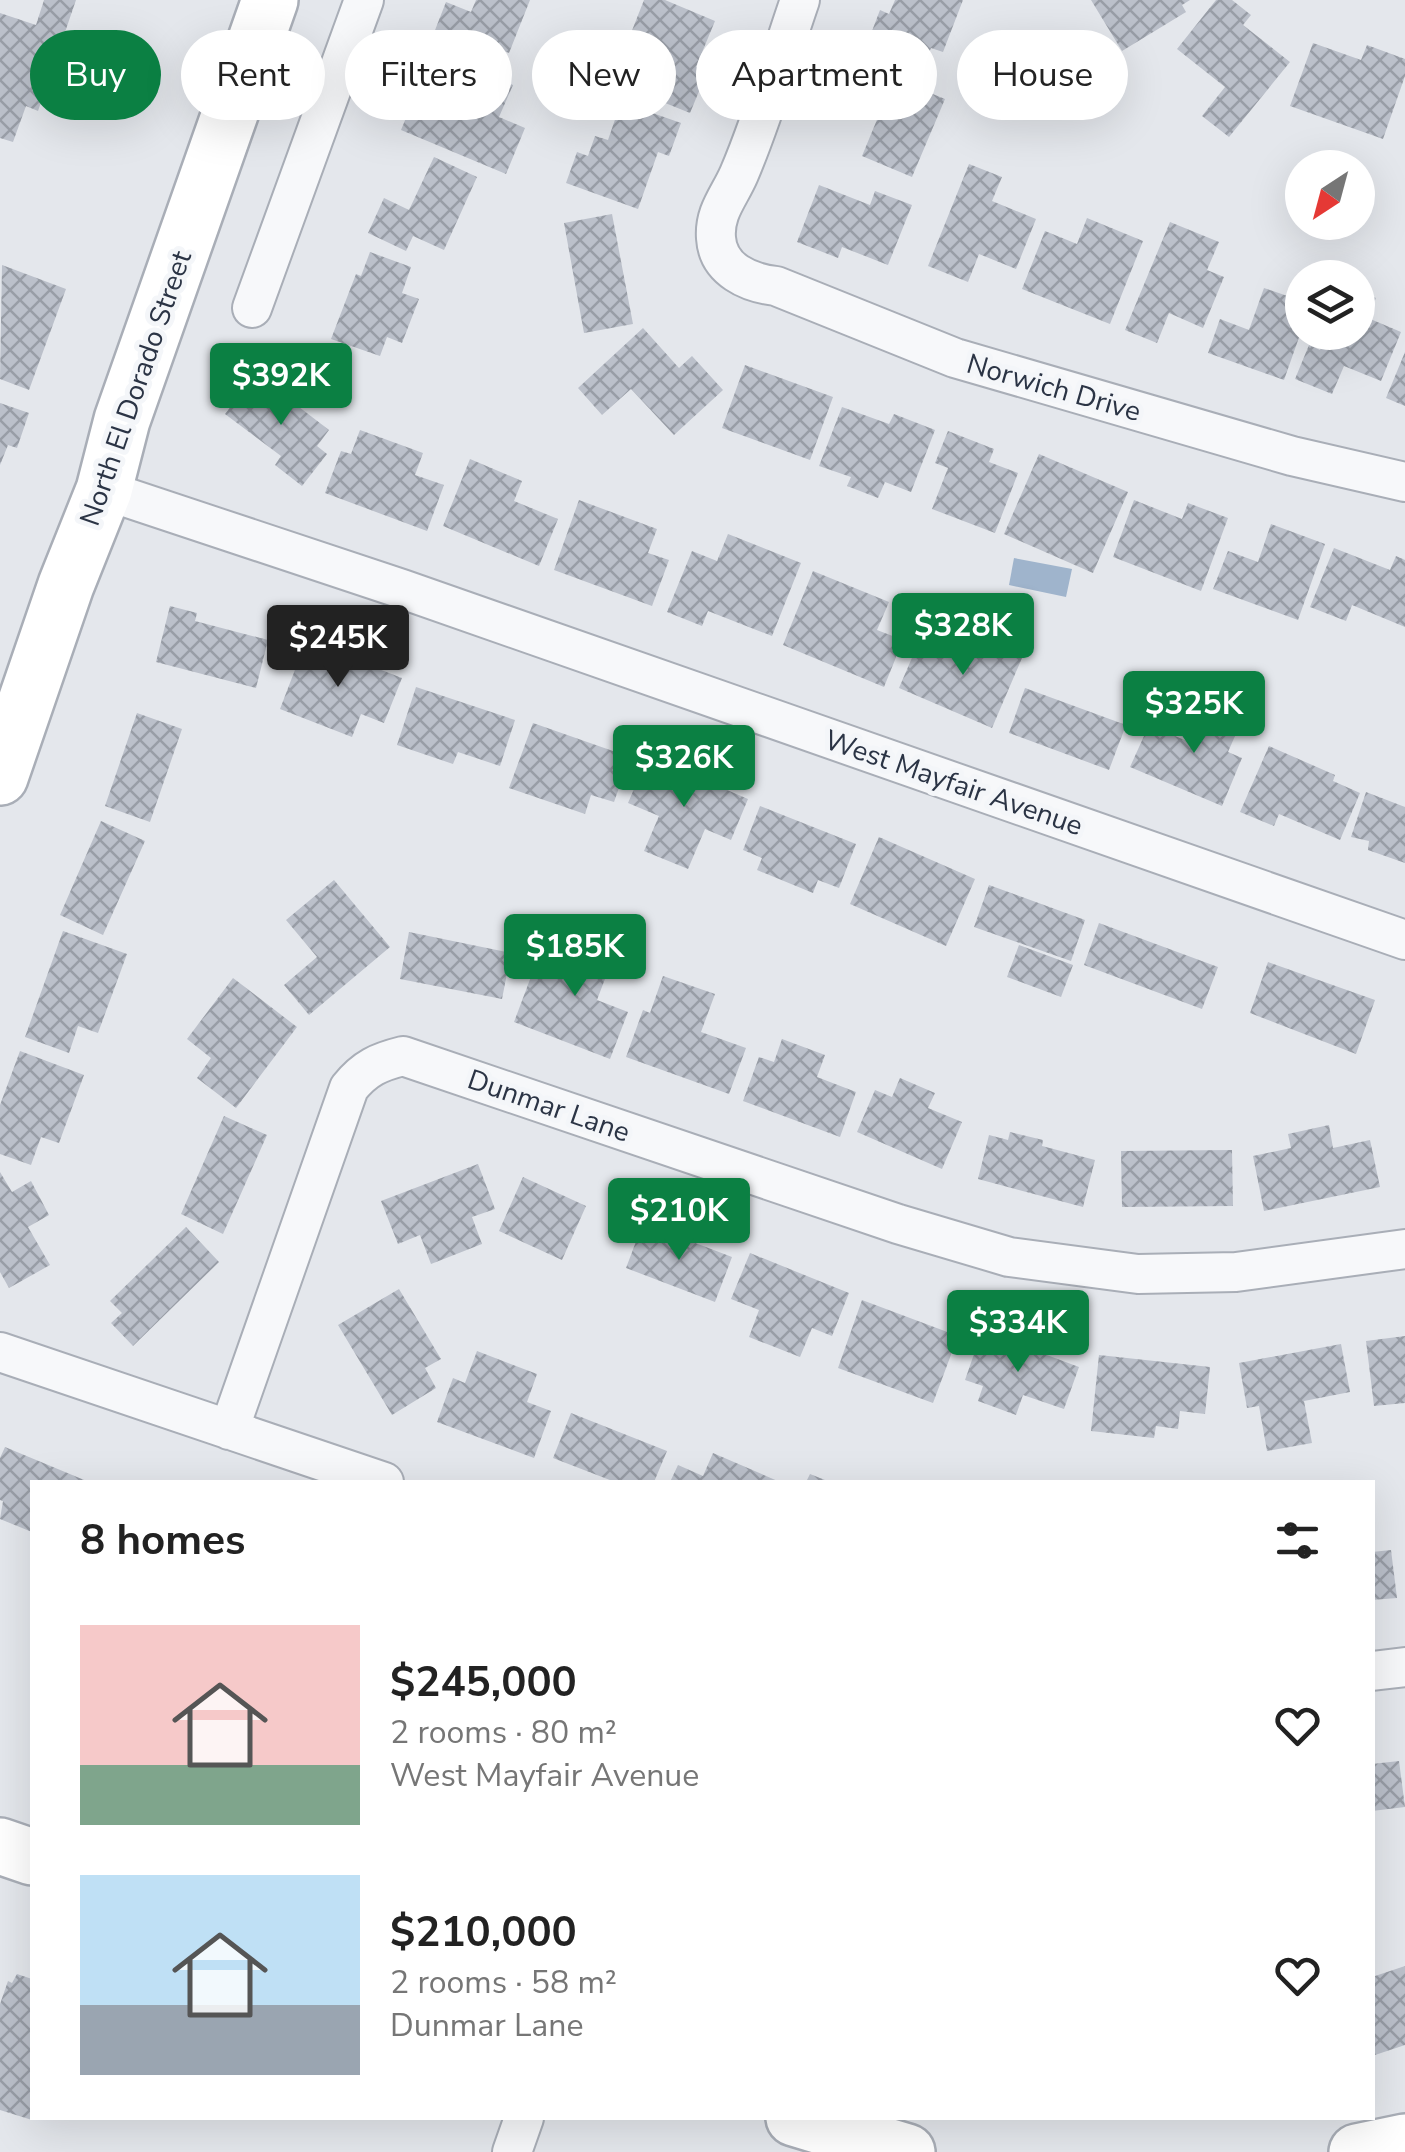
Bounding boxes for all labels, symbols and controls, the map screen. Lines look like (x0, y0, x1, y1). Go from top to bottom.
chip: Buy (30, 30, 161, 120)
chip: Rent (181, 30, 325, 120)
chip: Filters (345, 30, 512, 120)
chip: New (532, 30, 676, 120)
chip: Apartment (696, 30, 937, 120)
chip: House (957, 30, 1128, 120)
north arrow (1285, 150, 1375, 240)
map controls (1285, 150, 1375, 350)
street label: North El Dorado Street (71, 246, 201, 531)
button: layers (1285, 260, 1375, 350)
pin: $392K (211, 343, 351, 428)
street label: Norwich Drive (962, 345, 1145, 431)
text: $392K (232, 354, 330, 397)
pin: $328K (893, 593, 1033, 678)
text: $328K (914, 604, 1012, 647)
pin: $245K (268, 605, 408, 690)
text: $245K (289, 616, 387, 659)
pin: $325K (1124, 671, 1264, 756)
text: $325K (1145, 682, 1243, 725)
street label: West Mayfair Avenue (820, 721, 1088, 845)
pin: $326K (614, 725, 754, 810)
text: $326K (635, 736, 733, 779)
pin: $185K (505, 914, 645, 999)
text: $185K (526, 925, 624, 968)
street label: Dunmar Lane (462, 1060, 635, 1151)
pin: $210K (609, 1178, 749, 1263)
text: $210K (630, 1189, 728, 1232)
pin: $334K (948, 1290, 1088, 1375)
text: $334K (969, 1301, 1067, 1344)
text: 8 homes (80, 1512, 245, 1569)
icon: filters (1270, 1513, 1325, 1568)
text: $245,000 (390, 1654, 577, 1711)
icon: home (160, 1665, 280, 1785)
icon: heart (1270, 1698, 1325, 1753)
text: 2 rooms · 80 m² (390, 1711, 617, 1754)
text: West Mayfair Avenue (390, 1754, 699, 1797)
text: $210,000 (390, 1904, 577, 1961)
icon: home (160, 1915, 280, 2035)
icon: heart (1270, 1948, 1325, 2003)
text: 2 rooms · 58 m² (390, 1961, 617, 2004)
text: Dunmar Lane (390, 2004, 583, 2047)

